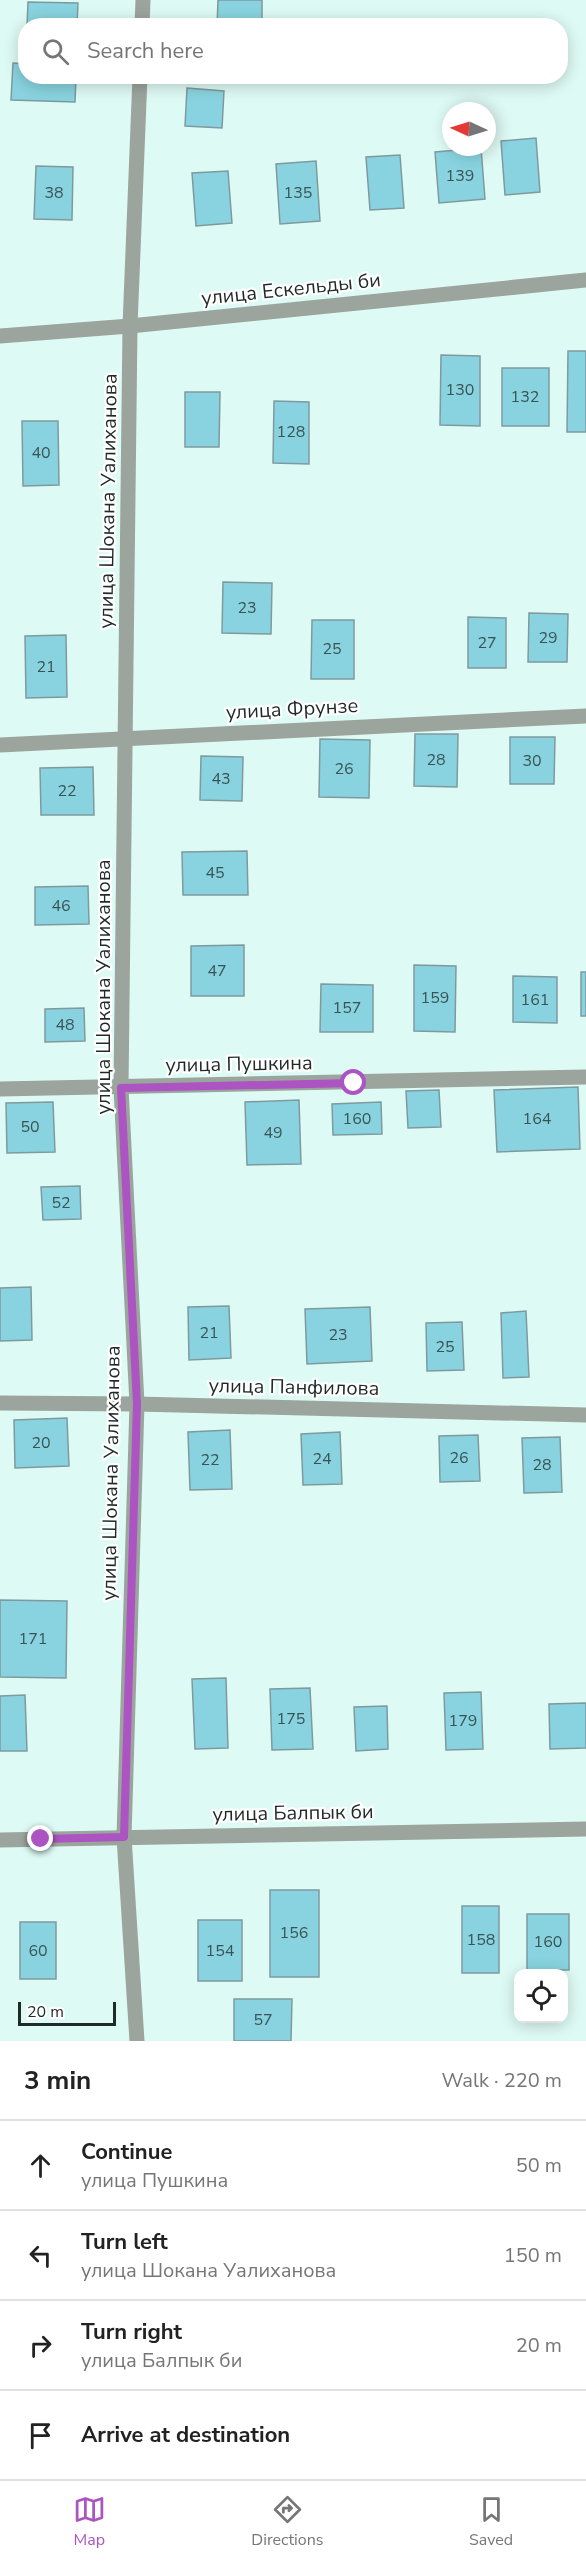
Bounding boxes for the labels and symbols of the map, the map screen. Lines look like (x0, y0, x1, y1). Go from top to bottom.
north arrow (442, 102, 496, 156)
house number: 139 (446, 165, 474, 187)
house number: 38 (44, 182, 64, 204)
house number: 135 (284, 182, 312, 204)
street label: улица Ескельды би (200, 266, 382, 312)
street label: улица Шокана Уалиханова (92, 373, 124, 629)
house number: 130 (446, 379, 474, 401)
house number: 132 (511, 386, 539, 408)
house number: 128 (277, 421, 305, 443)
house number: 40 (31, 442, 51, 464)
house number: 23 (237, 597, 257, 619)
house number: 29 (538, 627, 558, 649)
house number: 27 (477, 632, 497, 654)
house number: 25 (322, 638, 342, 660)
house number: 21 (36, 656, 56, 678)
street label: улица Фрунзе (225, 692, 359, 726)
house number: 28 (426, 749, 446, 771)
house number: 30 (522, 750, 542, 772)
house number: 26 (334, 758, 354, 780)
house number: 43 (211, 768, 231, 790)
house number: 22 (57, 780, 77, 802)
street label: улица Шокана Уалиханова (90, 859, 117, 1115)
house number: 45 (205, 862, 225, 884)
house number: 46 (51, 895, 71, 917)
house number: 47 (207, 960, 227, 982)
house number: 159 (421, 987, 449, 1009)
house number: 161 (521, 989, 549, 1011)
house number: 157 (333, 997, 361, 1019)
house number: 48 (55, 1014, 75, 1036)
street label: улица Пушкина (165, 1049, 313, 1079)
route start (340, 1069, 366, 1095)
house number: 160 (343, 1108, 371, 1130)
house number: 164 (523, 1108, 552, 1130)
house number: 50 (20, 1116, 40, 1138)
house number: 49 (263, 1122, 283, 1144)
house number: 52 (51, 1192, 71, 1214)
house number: 21 (199, 1322, 219, 1344)
house number: 23 (328, 1324, 348, 1346)
house number: 25 (435, 1336, 455, 1358)
street label: улица Шокана Уалиханова (95, 1345, 127, 1601)
street label: улица Панфилова (208, 1372, 380, 1402)
house number: 20 (31, 1432, 51, 1454)
house number: 26 (449, 1447, 469, 1469)
house number: 24 (312, 1448, 332, 1470)
house number: 22 (200, 1449, 220, 1471)
house number: 28 (532, 1454, 552, 1476)
house number: 171 (19, 1628, 47, 1650)
house number: 175 (277, 1708, 305, 1730)
house number: 179 (449, 1710, 477, 1732)
street label: улица Балпык би (212, 1798, 374, 1828)
route end (27, 1825, 53, 1851)
house number: 156 (280, 1922, 308, 1944)
house number: 158 (467, 1929, 495, 1951)
house number: 160 (534, 1931, 562, 1953)
house number: 60 (28, 1940, 48, 1962)
house number: 154 (206, 1940, 235, 1962)
scale bar (18, 1999, 116, 2026)
house number: 57 (253, 2009, 273, 2031)

